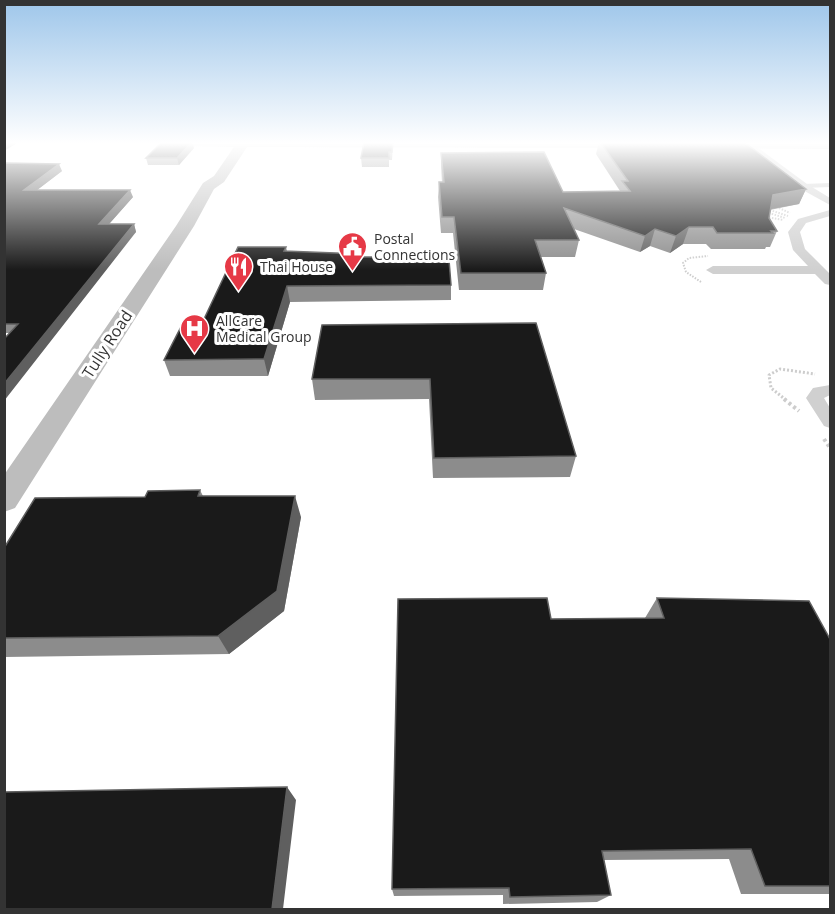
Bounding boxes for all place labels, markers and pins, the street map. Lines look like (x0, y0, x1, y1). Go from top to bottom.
place label: Postal Connections (374, 229, 456, 264)
public building icon: Postal Connections (337, 230, 369, 272)
restaurant icon: Thai House (223, 250, 255, 292)
place label: Thai House (260, 257, 333, 276)
place label: AllCare Medical Group (216, 311, 312, 346)
hospital icon: AllCare Medical Group (179, 312, 211, 354)

